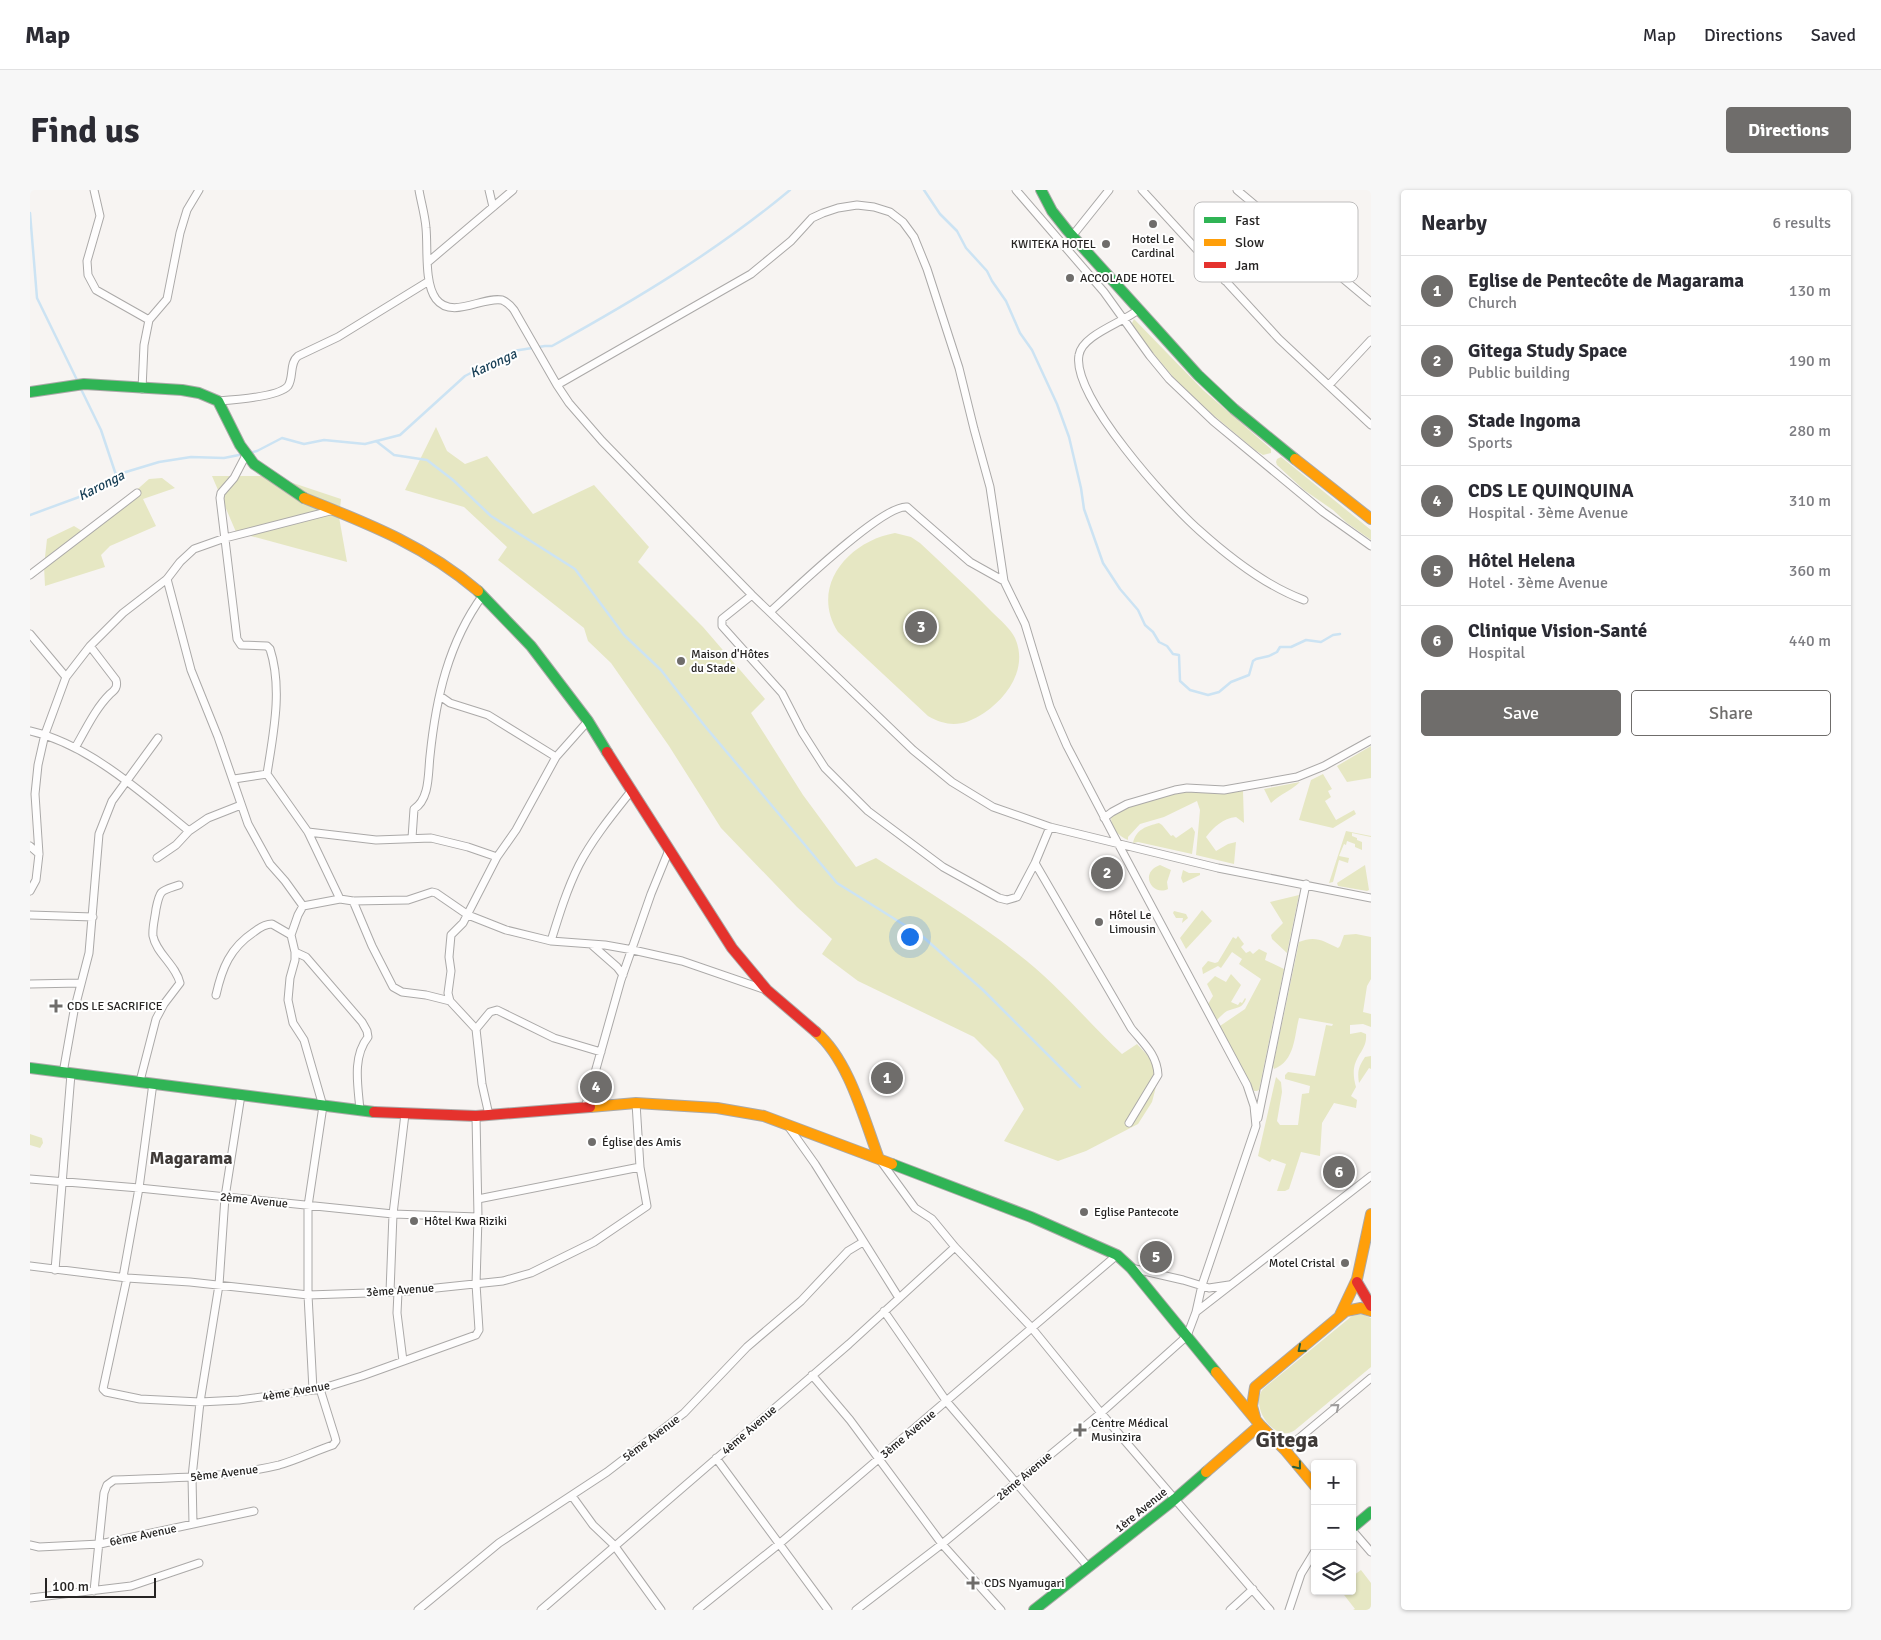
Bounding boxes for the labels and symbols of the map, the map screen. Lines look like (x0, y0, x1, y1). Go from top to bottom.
legend (1194, 202, 1358, 282)
text: Fast (1235, 212, 1260, 229)
marker: Hotel Le Cardinal (1147, 218, 1159, 230)
place label: Hotel Le Cardinal (1131, 232, 1175, 261)
text: Slow (1235, 234, 1264, 251)
place label: KWITEKA HOTEL (1011, 237, 1096, 252)
marker: KWITEKA HOTEL (1100, 238, 1112, 250)
text: Jam (1235, 257, 1259, 274)
place label: ACCOLADE HOTEL (1080, 271, 1175, 286)
marker: ACCOLADE HOTEL (1064, 272, 1076, 284)
water label: Karonga (467, 345, 520, 382)
water label: Karonga (75, 466, 128, 504)
pin: 3 (905, 608, 937, 646)
place label: Maison d'Hôtes du Stade (691, 647, 769, 676)
marker: Maison d'Hôtes du Stade (675, 655, 687, 667)
pin: 2 (1091, 854, 1123, 892)
place label: Hôtel Le Limousin (1109, 908, 1156, 937)
marker: Hôtel Le Limousin (1093, 916, 1105, 928)
your location (897, 924, 923, 950)
marker: CDS LE SACRIFICE (49, 999, 63, 1013)
place label: CDS LE SACRIFICE (67, 999, 163, 1014)
pin: 1 (871, 1059, 903, 1097)
pin: 4 (580, 1068, 612, 1106)
place label: Église des Amis (602, 1135, 681, 1150)
marker: Église des Amis (586, 1136, 598, 1148)
district label: Magarama (149, 1147, 233, 1169)
pin: 6 (1323, 1153, 1355, 1191)
street label: 2ème Avenue (219, 1189, 289, 1212)
place label: Eglise Pantecote (1094, 1205, 1179, 1220)
marker: Eglise Pantecote (1078, 1206, 1090, 1218)
place label: Hôtel Kwa Riziki (424, 1214, 507, 1229)
marker: Hôtel Kwa Riziki (408, 1215, 420, 1227)
pin: 5 (1140, 1238, 1172, 1276)
place label: Motel Cristal (1269, 1256, 1335, 1271)
marker: Motel Cristal (1339, 1257, 1351, 1269)
street label: 3ème Avenue (365, 1281, 435, 1300)
one-way arrow (1297, 1343, 1306, 1352)
street label: 4ème Avenue (261, 1378, 331, 1405)
street label: 4ème Avenue (719, 1402, 780, 1458)
one-way arrow (1330, 1405, 1339, 1413)
street label: 3ème Avenue (877, 1407, 939, 1462)
street label: 5ème Avenue (620, 1412, 683, 1465)
place label: Centre Médical Musinzira (1091, 1416, 1169, 1445)
marker: Centre Médical Musinzira (1073, 1423, 1087, 1437)
district label: Gitega (1256, 1426, 1318, 1453)
street label: 2ème Avenue (993, 1449, 1055, 1504)
one-way arrow (1293, 1460, 1301, 1469)
street label: 5ème Avenue (189, 1462, 259, 1485)
street label: 1ère Avenue (1112, 1485, 1170, 1536)
street label: 6ème Avenue (108, 1521, 178, 1550)
scale bar (45, 1575, 156, 1598)
marker: CDS Nyamugari (966, 1576, 980, 1590)
place label: CDS Nyamugari (984, 1576, 1064, 1591)

